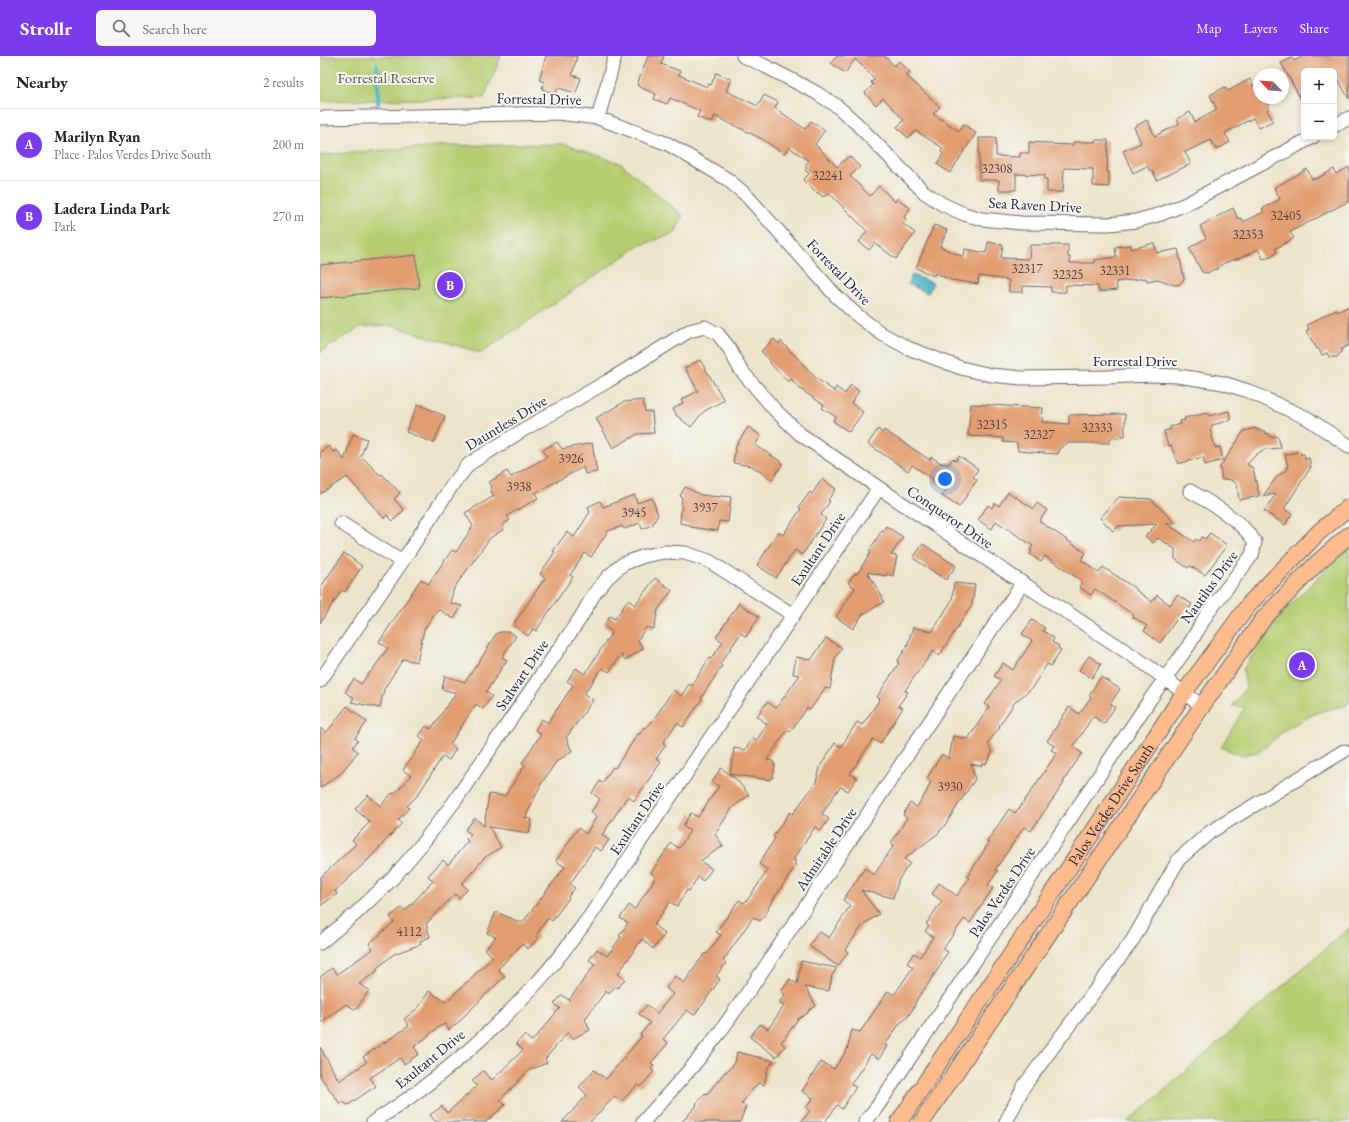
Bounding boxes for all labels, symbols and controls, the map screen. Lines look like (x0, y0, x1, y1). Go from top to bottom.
search box (96, 10, 376, 46)
text: Strollr (20, 16, 72, 41)
icon: search (110, 17, 132, 39)
text: Search here (142, 19, 207, 38)
text: Map (1196, 19, 1221, 37)
text: Layers (1243, 19, 1278, 37)
text: Share (1300, 19, 1329, 37)
park label: Forrestal Reserve (338, 68, 435, 87)
north arrow (1253, 68, 1289, 104)
map controls (1301, 68, 1337, 140)
button: + (1301, 68, 1337, 104)
text: Nearby (16, 71, 68, 93)
text: 2 results (263, 74, 304, 91)
street label: Forrestal Drive (496, 88, 582, 109)
button: − (1301, 104, 1337, 140)
text: Marilyn Ryan (54, 127, 140, 146)
text: A (24, 136, 34, 153)
text: 200 m (273, 136, 304, 153)
text: Place · Palos Verdes Drive South (54, 146, 211, 163)
house number: 32308 (981, 160, 1013, 177)
house number: 32241 (812, 167, 844, 184)
street label: Sea Raven Drive (988, 193, 1082, 216)
text: Ladera Linda Park (54, 199, 170, 218)
house number: 32405 (1270, 207, 1302, 224)
text: B (25, 208, 33, 225)
text: 270 m (273, 208, 304, 225)
text: Park (54, 218, 76, 235)
house number: 32353 (1232, 226, 1264, 243)
street label: Forrestal Drive (803, 235, 876, 309)
house number: 32317 (1011, 260, 1043, 277)
house number: 32331 (1099, 262, 1131, 279)
house number: 32325 (1052, 266, 1084, 283)
pin: B (437, 270, 463, 300)
street label: Forrestal Drive (1093, 351, 1177, 370)
street label: Dauntless Drive (461, 391, 550, 454)
house number: 32315 (976, 416, 1008, 433)
house number: 32333 (1081, 419, 1113, 436)
house number: 32327 (1023, 426, 1055, 443)
house number: 3926 (559, 450, 583, 467)
your location (935, 469, 955, 489)
house number: 3938 (507, 478, 531, 495)
street label: Conqueror Drive (903, 481, 997, 553)
house number: 3937 (693, 499, 718, 516)
house number: 3945 (622, 504, 646, 521)
street label: Exultant Drive (786, 508, 849, 589)
street label: Nautilus Drive (1176, 546, 1242, 627)
street label: Stalwart Drive (491, 635, 552, 714)
pin: A (1289, 650, 1315, 680)
street label: Palos Verdes Drive South (1063, 739, 1158, 869)
street label: Exultant Drive (605, 777, 668, 858)
house number: 3930 (938, 778, 962, 795)
street label: Admirable Drive (790, 803, 860, 895)
street label: Palos Verdes Drive (964, 843, 1039, 941)
house number: 4112 (397, 923, 422, 940)
street label: Exultant Drive (391, 1024, 469, 1093)

